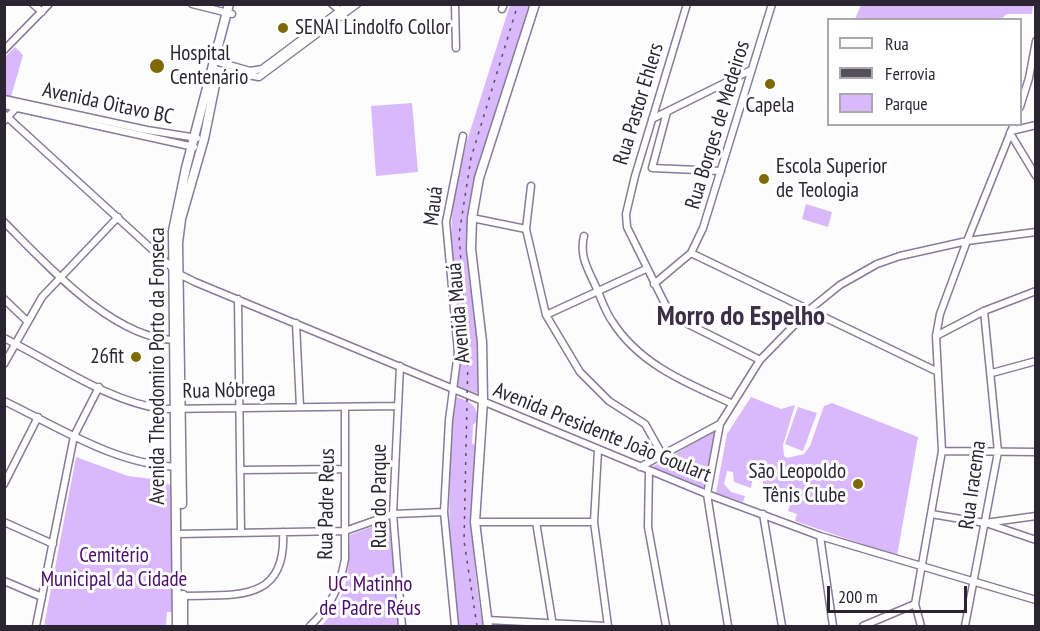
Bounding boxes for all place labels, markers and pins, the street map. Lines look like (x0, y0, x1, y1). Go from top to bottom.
place label: SENAI Lindolfo Collor (295, 15, 451, 41)
marker: SENAI Lindolfo Collor (276, 21, 290, 35)
place label: Hospital Centenário (170, 41, 248, 91)
marker: Hospital Centenário (148, 57, 166, 75)
marker: Capela (763, 77, 777, 91)
place label: Capela (746, 93, 794, 119)
place label: Escola Superior de Teologia (776, 154, 887, 204)
marker: Escola Superior de Teologia (757, 172, 771, 186)
place label: 26fit (90, 344, 124, 370)
marker: 26fit (129, 350, 143, 364)
place label: São Leopoldo Tênis Clube (748, 459, 846, 509)
marker: São Leopoldo Tênis Clube (851, 477, 865, 491)

